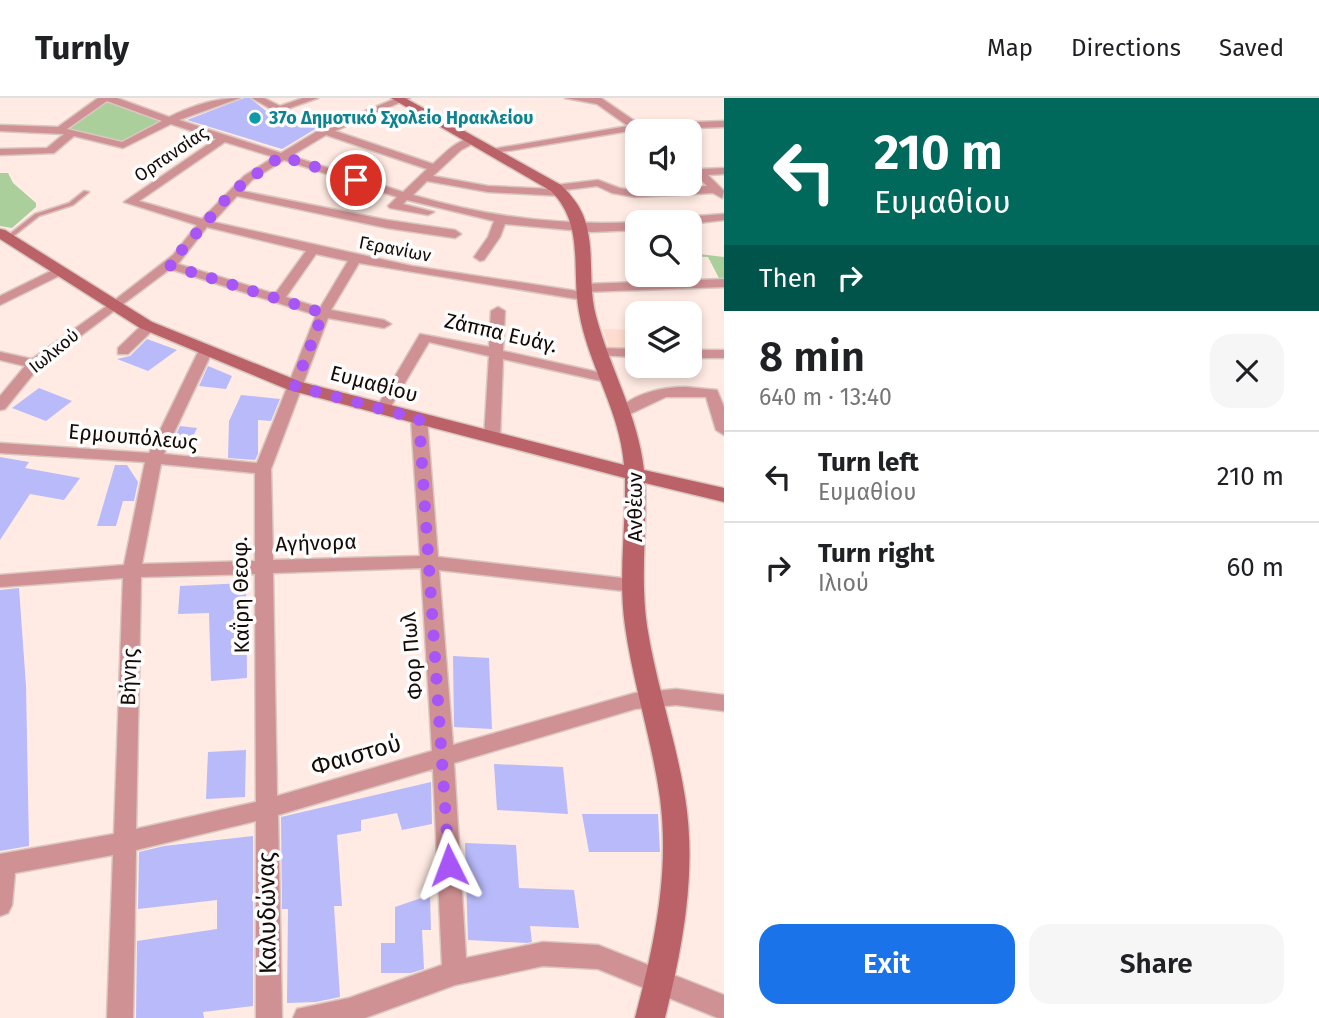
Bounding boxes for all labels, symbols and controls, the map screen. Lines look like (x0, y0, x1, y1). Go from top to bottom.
text: Turnly (35, 28, 129, 68)
text: Map (987, 34, 1033, 62)
text: Directions (1071, 34, 1181, 62)
text: Saved (1219, 34, 1284, 62)
place label: 37ο Δημοτικό Σχολείο Ηρακλείου (268, 107, 533, 129)
marker: 37ο Δημοτικό Σχολείο Ηρακλείου (247, 110, 263, 126)
map controls (625, 119, 702, 378)
button: sound (625, 119, 702, 196)
street label: Ορτανσίας (130, 121, 212, 187)
text: 210 m (874, 123, 1003, 182)
icon: left (759, 126, 850, 217)
pin (326, 150, 386, 210)
icon: arrive (337, 161, 375, 199)
text: Ευμαθίου (874, 183, 1011, 221)
button: search (625, 210, 702, 287)
street label: Γερανίων (357, 231, 433, 267)
icon: right (831, 259, 869, 297)
text: Then (759, 263, 817, 294)
button: layers (625, 301, 702, 378)
street label: Ζάππα Ευάγ. (442, 307, 560, 359)
street label: Ιωλκού (25, 324, 83, 378)
text: 8 min (759, 332, 865, 382)
button: close (1210, 334, 1284, 408)
street label: Ευμαθίου (327, 360, 421, 408)
text: 640 m · 13:40 (759, 383, 892, 411)
street label: Ερμουπόλεως (67, 418, 199, 456)
text: Turn left (818, 447, 919, 478)
icon: left (759, 458, 797, 496)
text: 210 m (1217, 461, 1284, 492)
street label: Ανθέων (622, 472, 648, 542)
text: Ευμαθίου (818, 478, 916, 506)
street label: Αγήνορα (275, 529, 357, 557)
street label: Καΐρη Θεοφ. (227, 536, 255, 654)
text: Turn right (818, 538, 935, 569)
icon: right (759, 549, 797, 587)
text: 60 m (1226, 552, 1284, 583)
text: Ιλιού (818, 569, 869, 597)
street label: Φορ Πωλ (395, 611, 429, 701)
street label: Βήνης (115, 648, 143, 706)
street label: Φαιστού (308, 729, 404, 781)
position arrow (412, 828, 486, 902)
street label: Καλυδώνας (252, 852, 282, 974)
button: Exit (759, 924, 1015, 1004)
button: Share (1029, 924, 1284, 1004)

